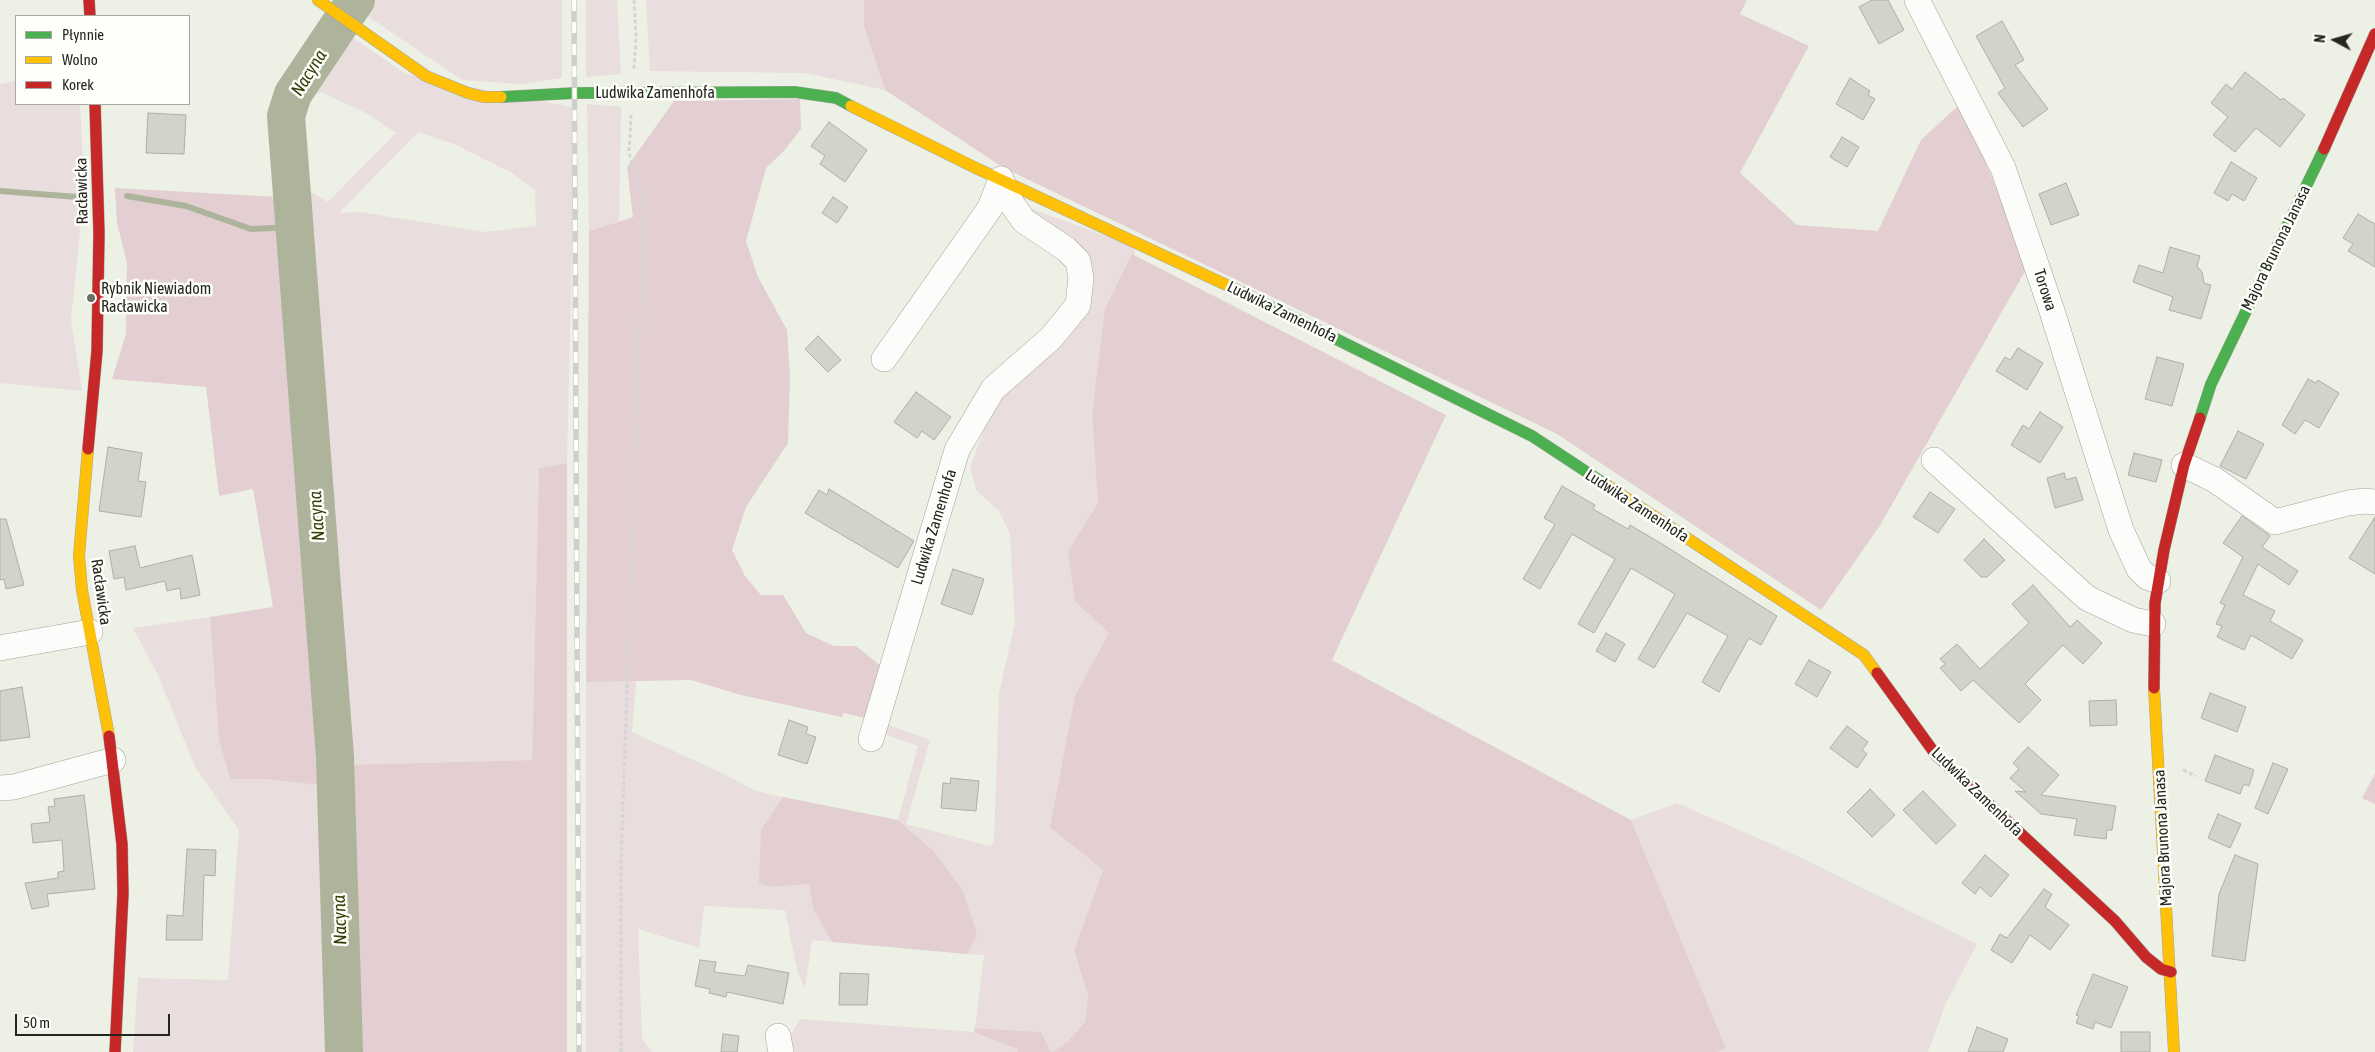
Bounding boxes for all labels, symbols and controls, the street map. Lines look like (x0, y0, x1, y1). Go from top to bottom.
legend (15, 15, 190, 105)
north arrow (2310, 15, 2360, 65)
text: Płynnie (62, 26, 104, 43)
text: N (2312, 33, 2328, 43)
water label: Nacyna (287, 46, 331, 100)
text: Wolno (62, 51, 98, 68)
text: Korek (62, 76, 94, 93)
street label: Ludwika Zamenhofa (595, 83, 715, 103)
street label: Racławicka (72, 158, 92, 224)
street label: Majora Brunona Janasa (2237, 182, 2315, 314)
street label: Torowa (2029, 267, 2061, 313)
street label: Ludwika Zamenhofa (1224, 277, 1340, 347)
place label: Rybnik Niewiadom Racławicka (101, 279, 211, 317)
marker: Rybnik Niewiadom Racławicka (85, 292, 97, 304)
street label: Ludwika Zamenhofa (1582, 465, 1692, 547)
street label: Ludwika Zamenhofa (907, 467, 961, 587)
water label: Nacyna (304, 490, 330, 542)
street label: Racławicka (87, 558, 115, 626)
street label: Ludwika Zamenhofa (1927, 744, 2027, 840)
street label: Majora Brunona Janasa (2150, 769, 2176, 907)
water label: Nacyna (328, 895, 352, 945)
scale bar (18, 1004, 172, 1036)
text: 50 m (23, 1014, 50, 1031)

